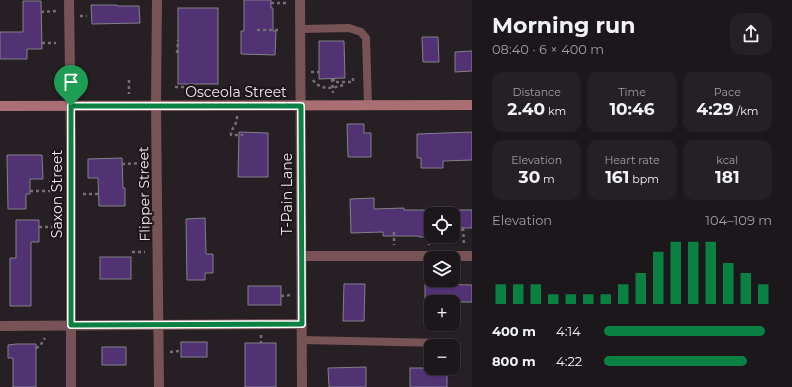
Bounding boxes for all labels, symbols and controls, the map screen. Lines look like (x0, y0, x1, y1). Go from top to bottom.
text: Morning run (492, 12, 635, 39)
button: share (730, 13, 772, 55)
text: 08:40 · 6 × 400 m (492, 41, 604, 57)
pin (54, 65, 88, 106)
icon: arrive (60, 71, 82, 93)
street label: Osceola Street (185, 83, 287, 101)
text: Distance (513, 85, 561, 99)
text: Time (618, 85, 646, 99)
text: Pace (714, 85, 741, 99)
text: 2.40 (507, 99, 545, 119)
text: 10:46 (609, 99, 655, 119)
text: 4:29 (696, 99, 734, 119)
text: km (545, 104, 566, 118)
text: /km (734, 104, 758, 118)
street label: Flipper Street (134, 146, 154, 242)
street label: Saxon Street (48, 150, 66, 238)
street label: T-Pain Lane (278, 153, 296, 235)
text: Elevation (511, 153, 562, 167)
text: Heart rate (604, 153, 660, 167)
text: kcal (716, 153, 738, 167)
text: 30 (519, 167, 540, 187)
text: 161 (605, 167, 629, 187)
text: 181 (715, 167, 740, 187)
text: m (540, 172, 555, 186)
text: bpm (629, 172, 659, 186)
map controls (424, 207, 460, 375)
button: locate (424, 207, 460, 243)
text: Elevation (492, 212, 552, 228)
text: 104–109 m (705, 212, 772, 228)
button: layers (424, 251, 460, 287)
button: + (424, 295, 460, 331)
text: 400 m (492, 323, 536, 339)
text: 4:14 (556, 323, 581, 339)
button: − (424, 339, 460, 375)
text: 800 m (492, 353, 536, 369)
text: 4:22 (556, 353, 582, 369)

